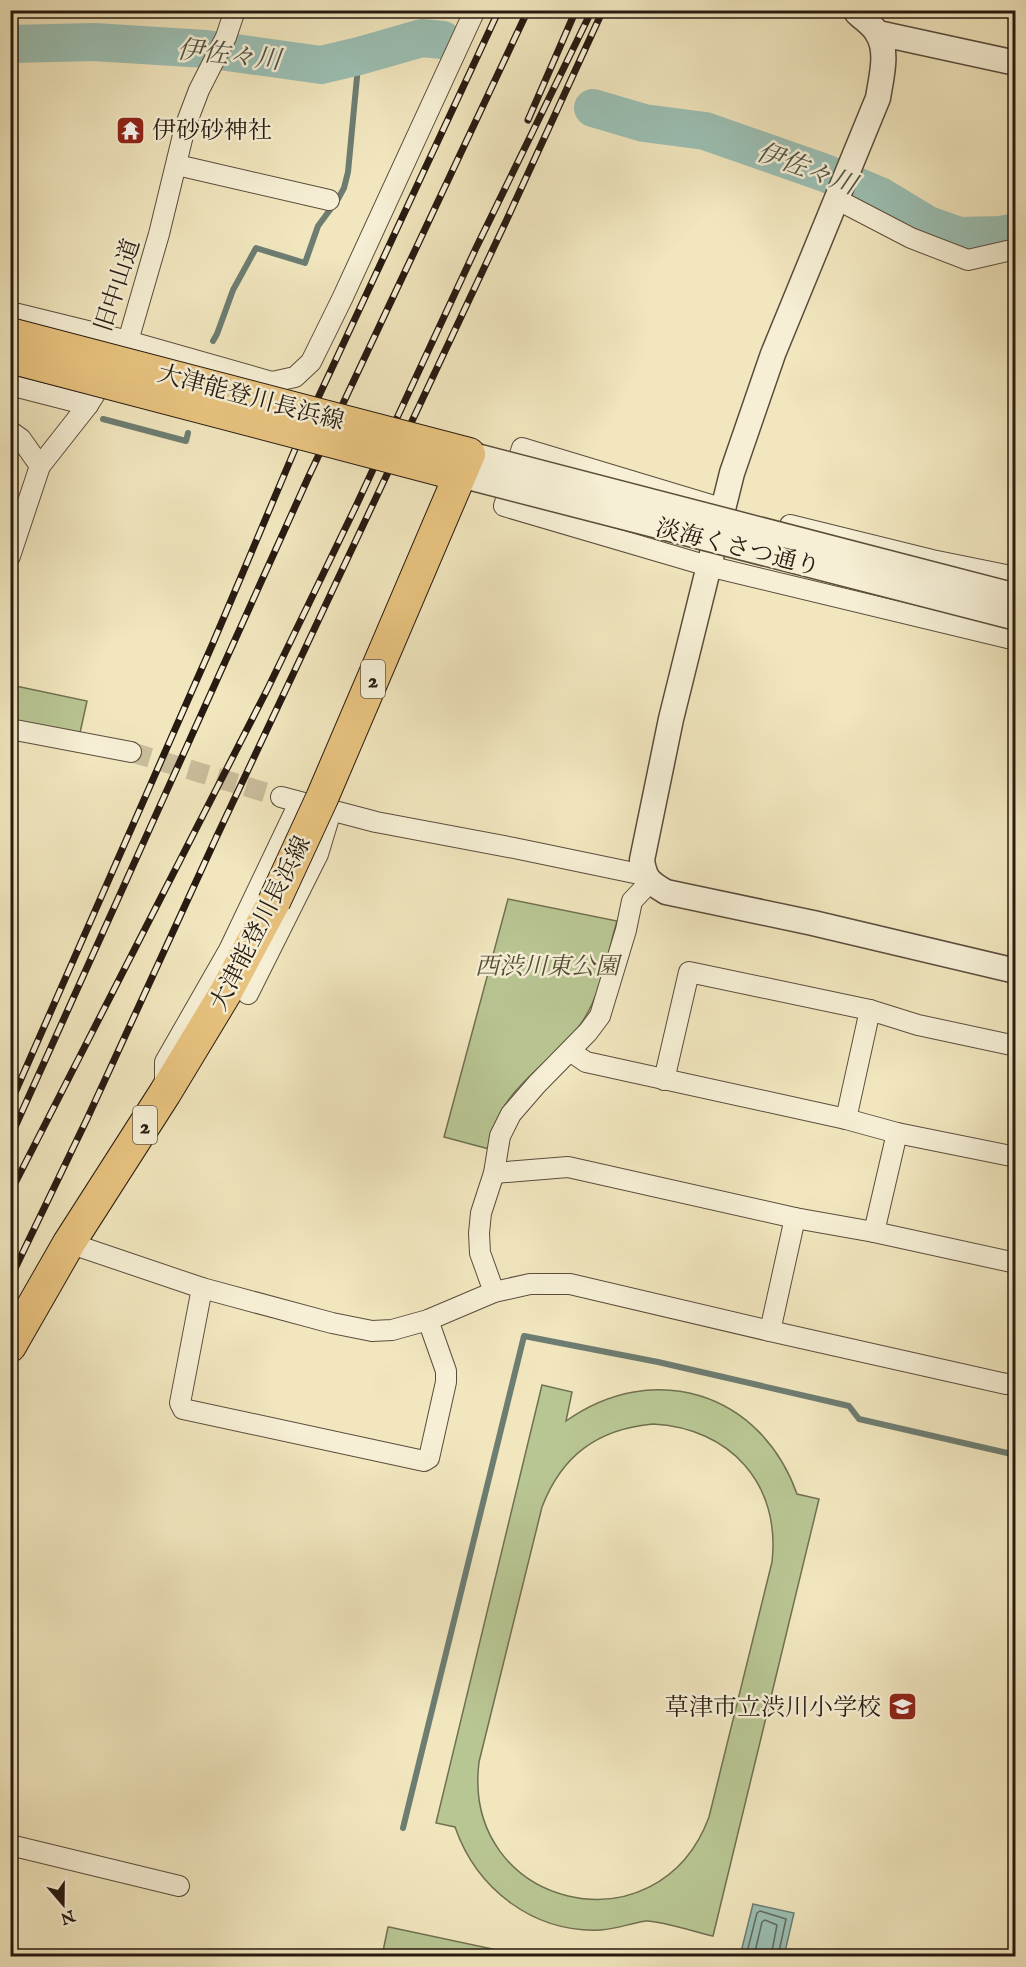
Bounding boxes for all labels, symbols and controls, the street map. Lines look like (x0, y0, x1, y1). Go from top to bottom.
water label: 伊佐々川 (175, 34, 285, 78)
temple icon: 伊砂砂神社 (115, 114, 147, 146)
place label: 伊砂砂神社 (152, 116, 272, 147)
water label: 伊佐々川 (752, 136, 864, 204)
street label: 旧中山道 (89, 235, 148, 336)
street label: 大津能登川長浜線 (154, 359, 347, 438)
street label: 淡海くさつ通り (652, 513, 823, 584)
road number: 2 (361, 660, 385, 698)
street label: 大津能登川長浜線 (204, 831, 319, 1016)
park label: 西渋川東公園 (475, 952, 623, 983)
road number: 2 (133, 1106, 157, 1144)
school or university icon: 草津市立渋川小学校 (886, 1691, 918, 1723)
place label: 草津市立渋川小学校 (665, 1693, 881, 1724)
north arrow (33, 1874, 93, 1934)
text: N (57, 1904, 78, 1928)

